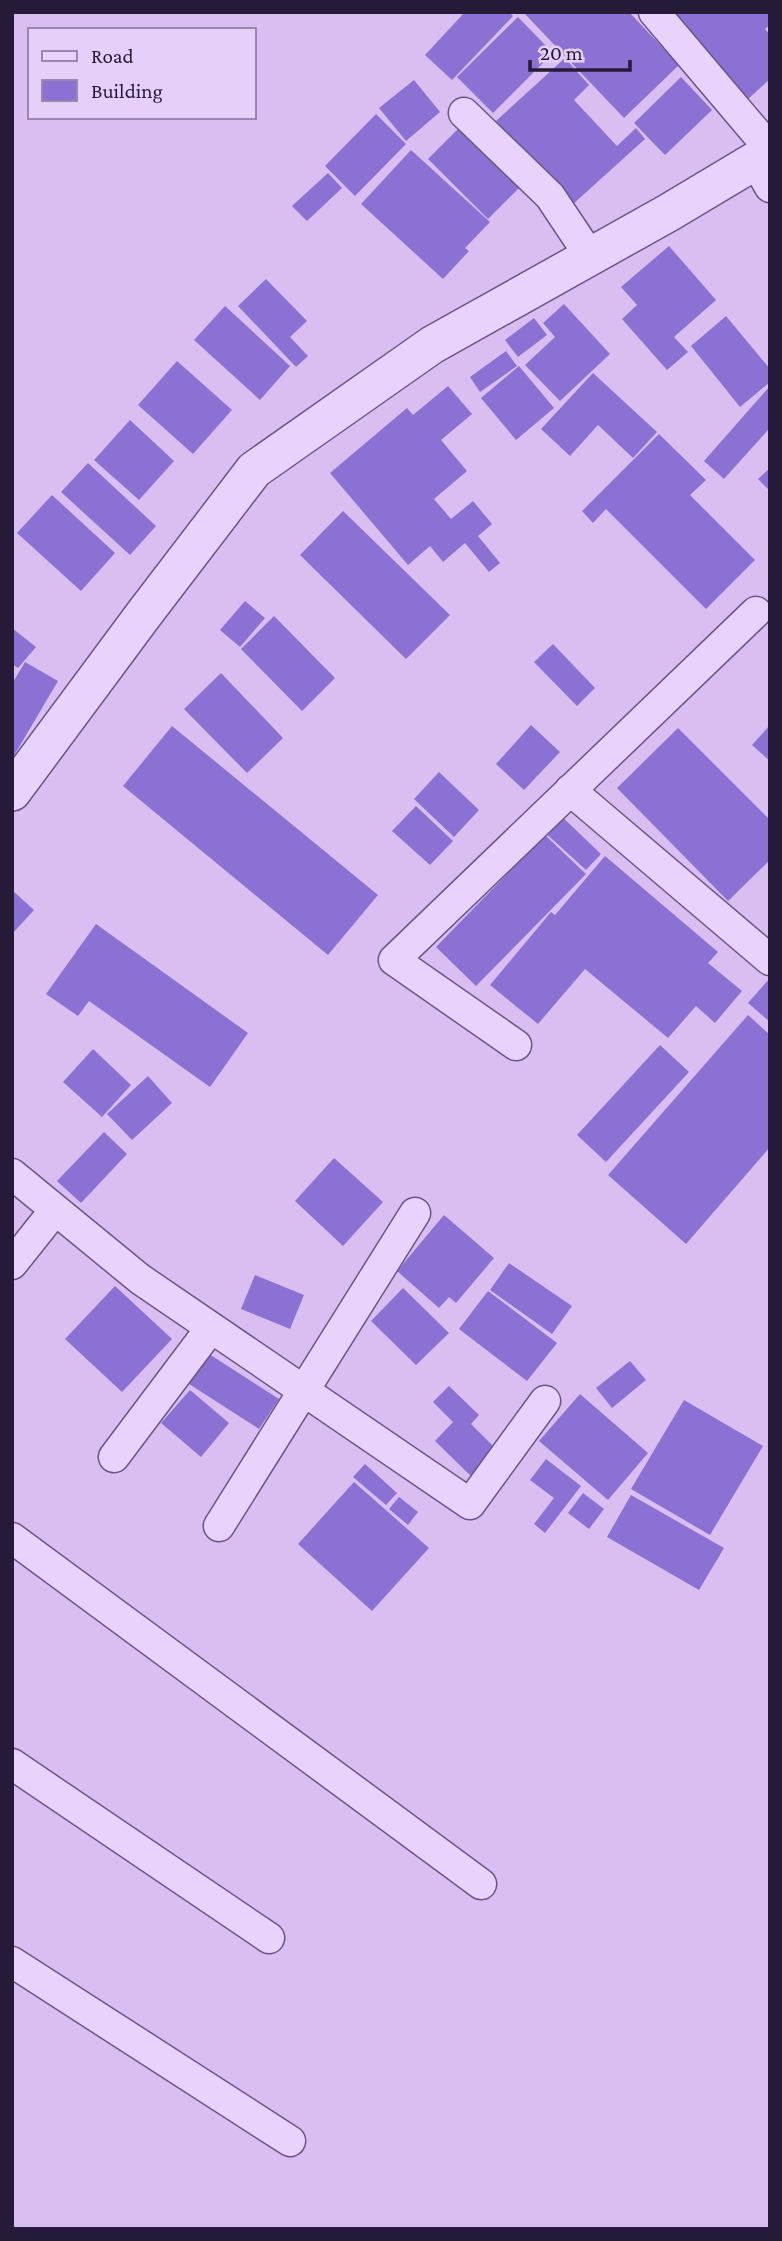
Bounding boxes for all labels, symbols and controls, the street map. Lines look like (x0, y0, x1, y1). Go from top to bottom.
legend (28, 28, 256, 119)
scale bar (530, 28, 630, 72)
text: 20 m (540, 41, 583, 65)
text: Road (91, 44, 134, 68)
text: Building (91, 79, 163, 103)

